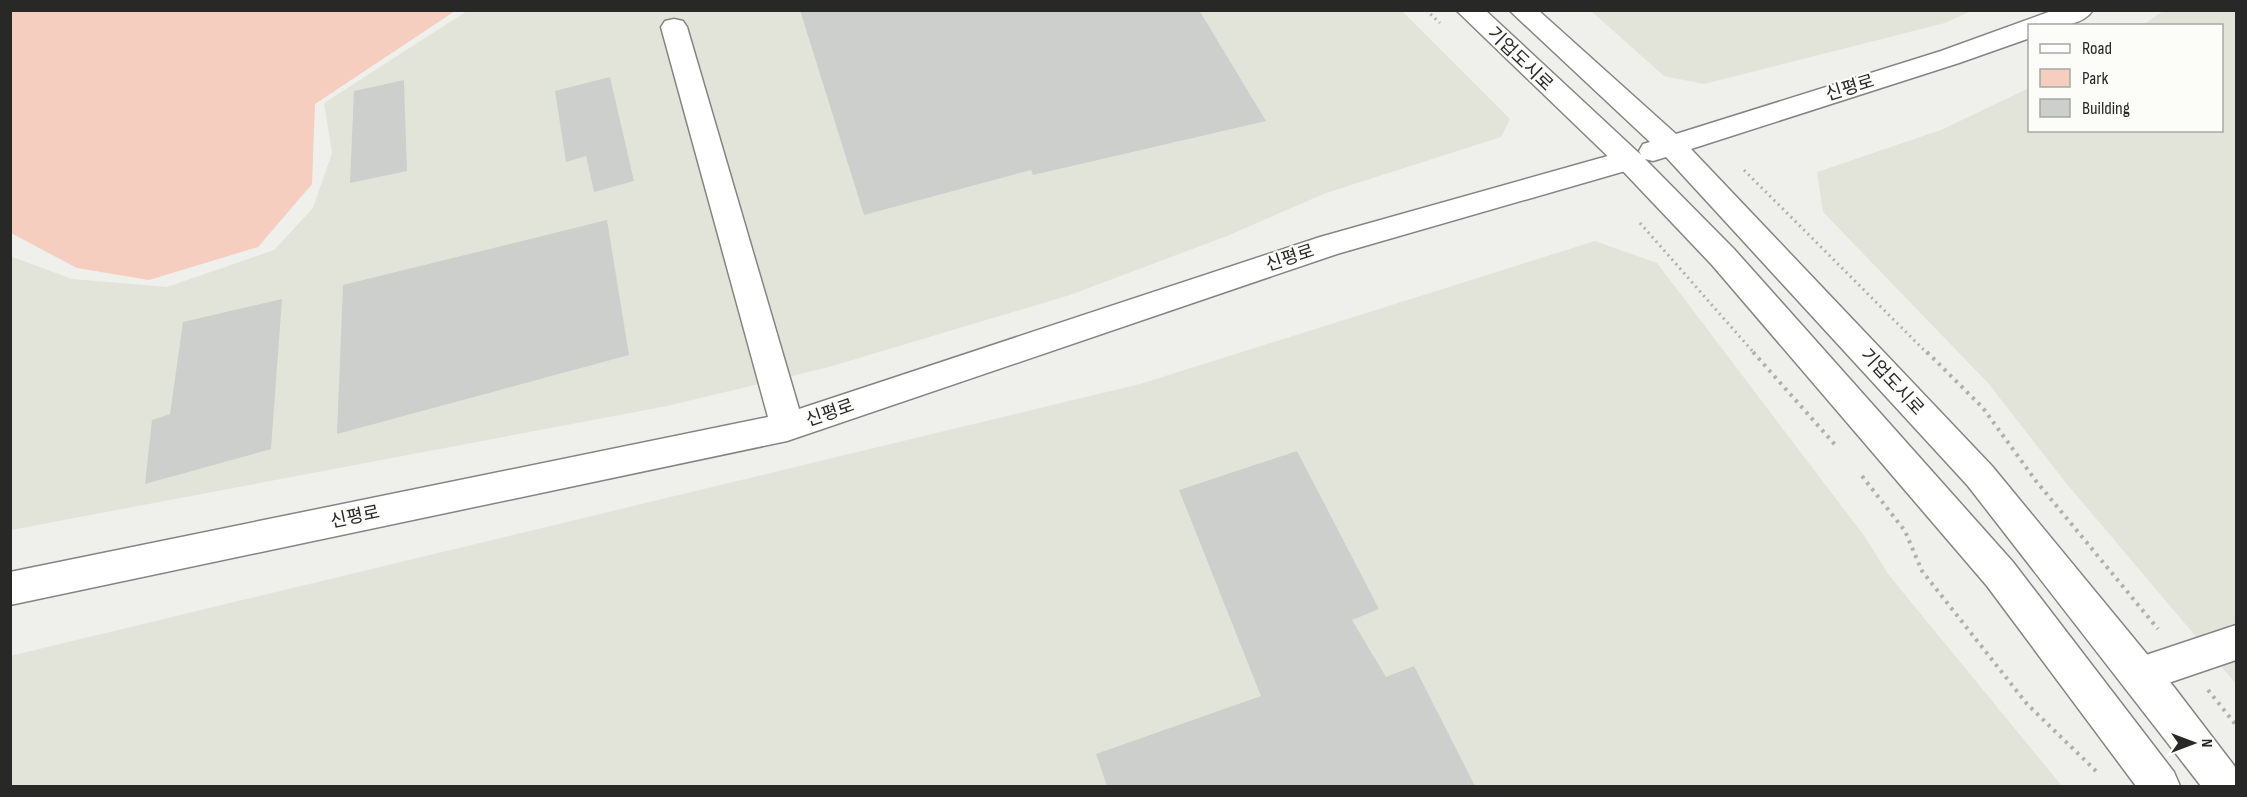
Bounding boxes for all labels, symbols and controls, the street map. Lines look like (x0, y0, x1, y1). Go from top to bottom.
street label: 기업도시로 (1483, 23, 1557, 95)
legend (2028, 24, 2223, 132)
text: Road (2082, 38, 2112, 59)
text: Park (2082, 68, 2108, 89)
street label: 신평로 (1823, 71, 1877, 105)
text: Building (2082, 98, 2130, 119)
street label: 신평로 (1263, 240, 1317, 276)
street label: 기업도시로 (1856, 345, 1928, 419)
street label: 신평로 (803, 395, 857, 431)
street label: 신평로 (329, 502, 381, 532)
north arrow (2163, 713, 2223, 773)
text: N (2197, 739, 2216, 747)

